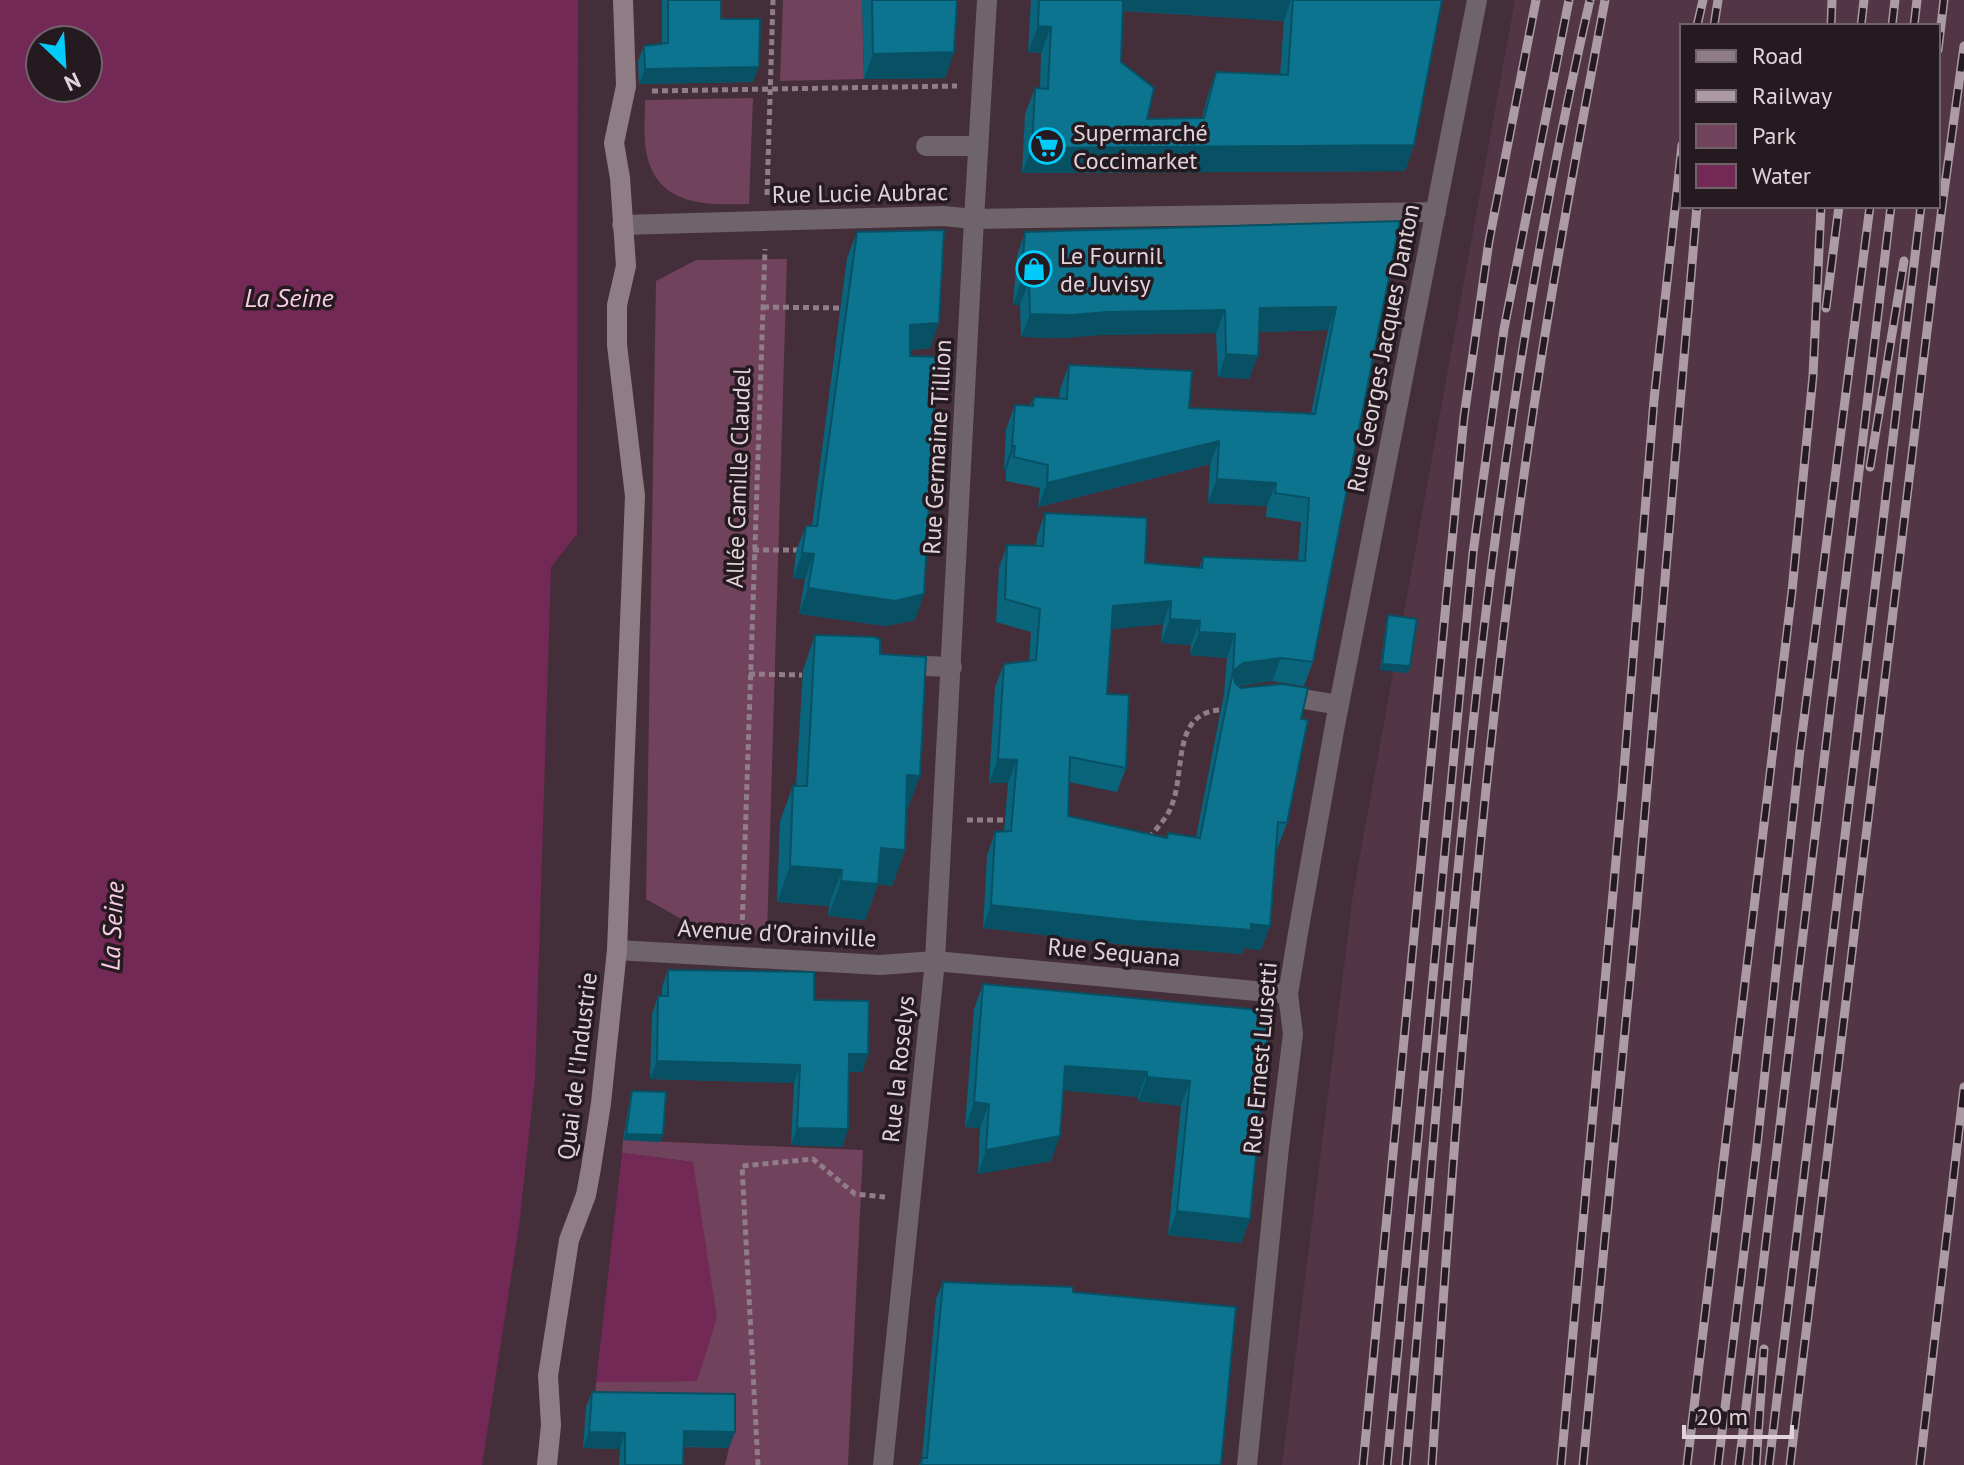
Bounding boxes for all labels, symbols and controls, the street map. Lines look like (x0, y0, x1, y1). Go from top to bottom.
north arrow (24, 24, 104, 104)
legend (1680, 24, 1940, 208)
text: Road (1752, 40, 1803, 71)
text: N (60, 66, 85, 98)
text: Railway (1752, 80, 1832, 111)
place label: Supermarché Coccimarket (1073, 117, 1208, 176)
text: Park (1752, 120, 1797, 151)
supermarket icon: Supermarché Coccimarket (1028, 127, 1066, 165)
text: Water (1752, 160, 1811, 191)
street label: Rue Lucie Aubrac (772, 176, 949, 210)
street label: Rue Georges Jacques Danton (1340, 201, 1426, 495)
place label: Le Fournil de Juvisy (1060, 240, 1163, 299)
shop icon: Le Fournil de Juvisy (1015, 250, 1053, 288)
water label: La Seine (244, 281, 334, 314)
street label: Rue Germaine Tillion (916, 339, 958, 555)
street label: Allée Camille Claudel (719, 368, 757, 588)
water label: La Seine (93, 881, 131, 971)
street label: Avenue d'Orainville (677, 912, 877, 954)
street label: Rue Sequana (1046, 931, 1182, 973)
street label: Rue Ernest Luisetti (1236, 961, 1284, 1155)
street label: Quai de l'Industrie (550, 970, 604, 1162)
street label: Rue la Roselys (875, 994, 921, 1144)
scale bar (1684, 1389, 1792, 1439)
text: 20 m (1696, 1401, 1748, 1432)

